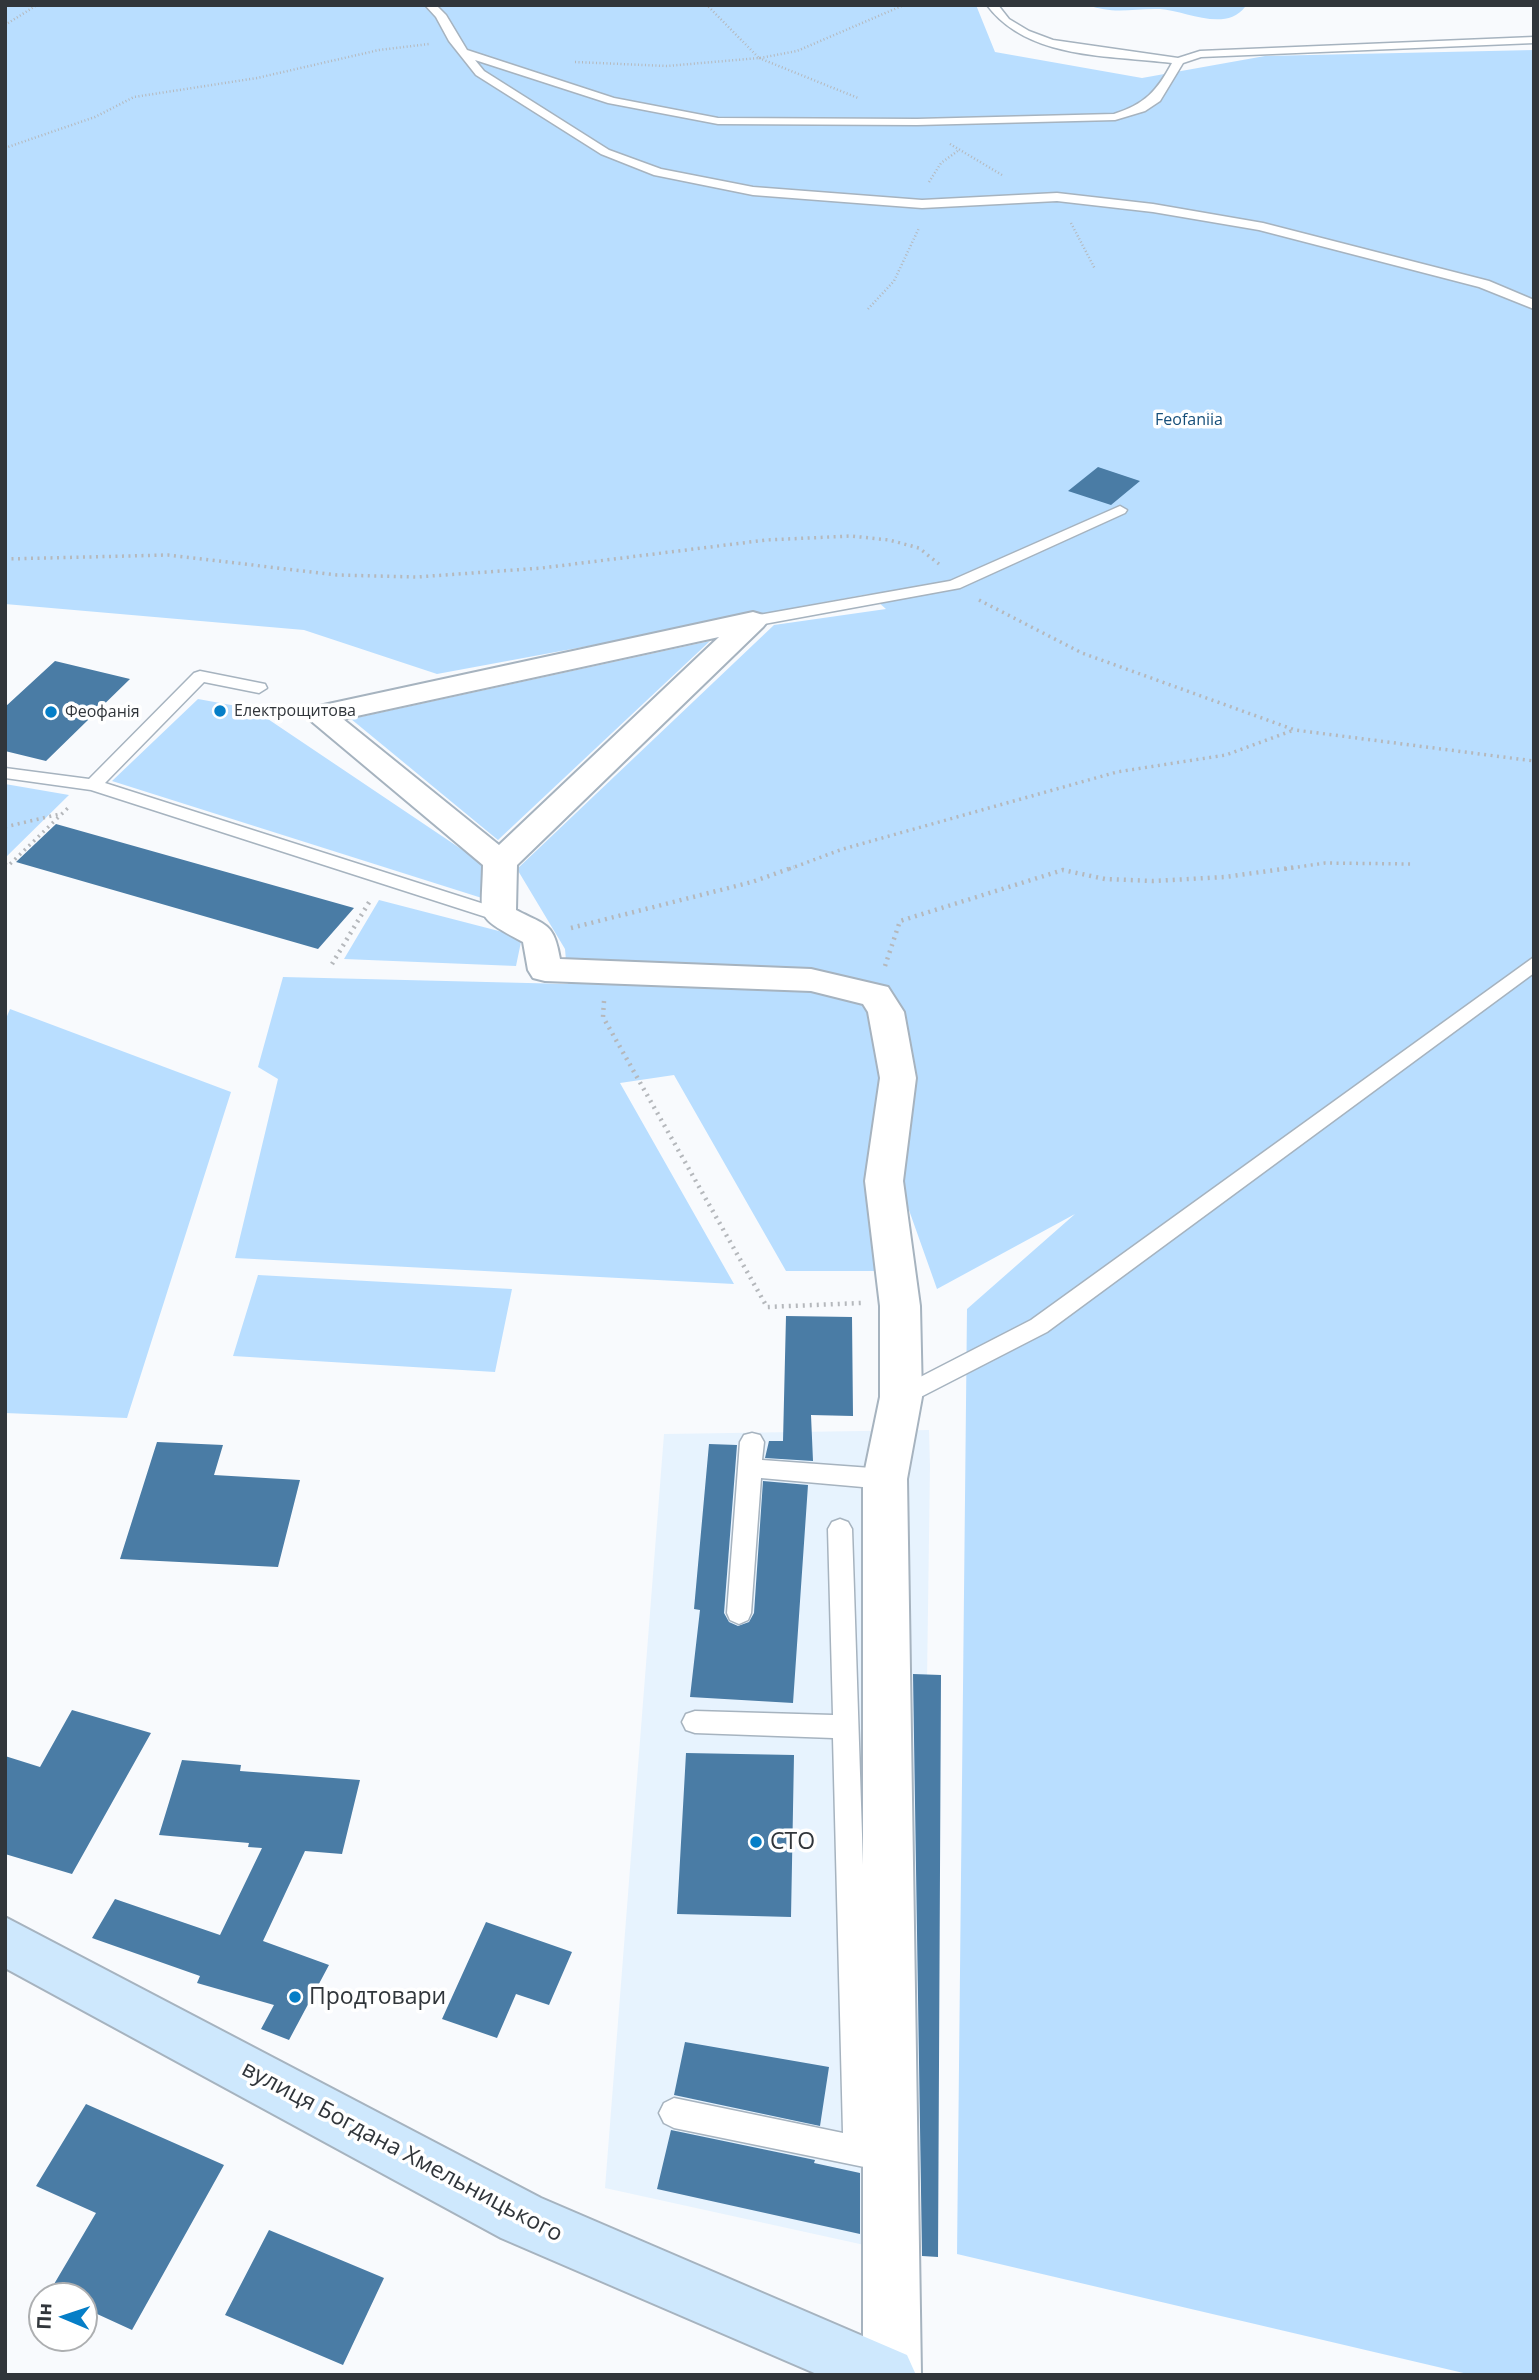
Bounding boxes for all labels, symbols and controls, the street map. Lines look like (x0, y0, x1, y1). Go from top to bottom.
park label: Feofaniia (1155, 410, 1223, 430)
place label: Електрощитова (234, 701, 356, 721)
place label: Феофанія (65, 702, 140, 722)
marker: Електрощитова (212, 703, 228, 719)
marker: Феофанія (43, 704, 59, 720)
place label: СТО (770, 1828, 815, 1856)
marker: СТО (748, 1834, 764, 1850)
place label: Продтовари (309, 1983, 446, 2011)
marker: Продтовари (287, 1989, 303, 2005)
street label: вулиця Богдана Хмельницького (237, 2056, 567, 2248)
north arrow (28, 2282, 98, 2352)
text: Пн (31, 2303, 57, 2330)

